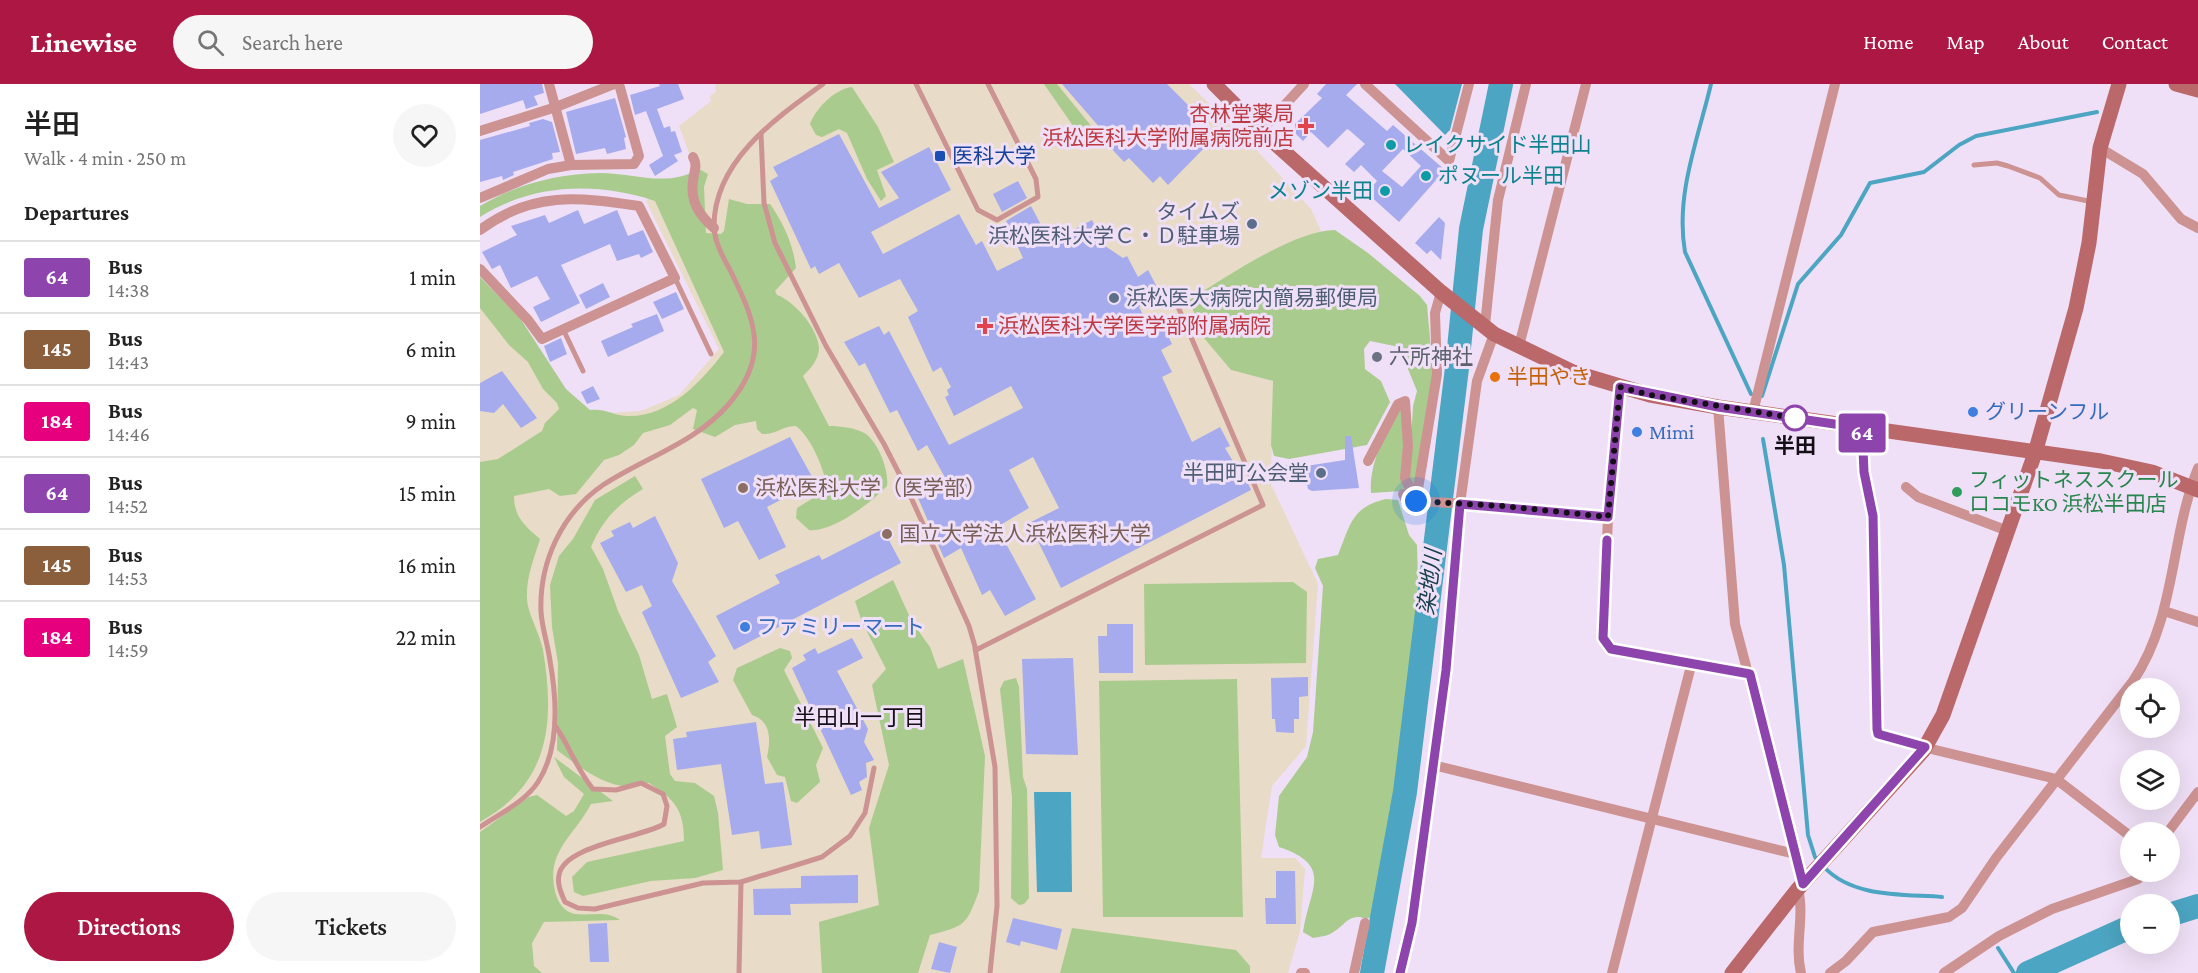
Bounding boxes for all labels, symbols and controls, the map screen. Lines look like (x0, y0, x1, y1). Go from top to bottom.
search box (173, 15, 593, 69)
icon: search (194, 26, 227, 59)
text: Linewise (30, 27, 137, 58)
text: Search here (242, 30, 343, 55)
text: Home (1863, 30, 1913, 54)
text: Map (1946, 30, 1985, 54)
text: About (2018, 30, 2069, 54)
text: Contact (2102, 30, 2168, 54)
place label: 杏林堂薬局 浜松医科大学附属病院前店 (1042, 102, 1294, 150)
button: heart (393, 104, 456, 167)
text: 半田 (24, 109, 80, 140)
marker: 杏林堂薬局 浜松医科大学附属病院前店 (1299, 119, 1313, 133)
place label: レイクサイド半田山 (1403, 133, 1592, 157)
marker: レイクサイド半田山 (1384, 138, 1398, 152)
place label: 医科大学 (952, 144, 1036, 168)
text: Walk · 4 min · 250 m (24, 147, 186, 169)
marker: 医科大学 (933, 149, 947, 163)
place label: ポヌール半田 (1438, 164, 1564, 188)
marker: ポヌール半田 (1419, 169, 1433, 183)
place label: メゾン半田 (1268, 179, 1373, 203)
marker: メゾン半田 (1378, 184, 1392, 198)
text: Departures (24, 200, 129, 225)
place label: タイムズ 浜松医科大学Ｃ・Ｄ駐車場 (988, 200, 1240, 248)
marker: タイムズ 浜松医科大学Ｃ・Ｄ駐車場 (1245, 217, 1259, 231)
text: Bus (108, 254, 142, 279)
text: 64 (46, 265, 68, 289)
text: 1 min (409, 265, 456, 290)
text: 14:38 (108, 279, 150, 301)
place label: 浜松医大病院内簡易郵便局 (1126, 286, 1378, 310)
marker: 浜松医大病院内簡易郵便局 (1107, 291, 1121, 305)
place label: 浜松医科大学医学部附属病院 (998, 314, 1271, 338)
marker: 浜松医科大学医学部附属病院 (976, 317, 994, 335)
text: Bus (108, 326, 142, 351)
text: 145 (42, 337, 72, 361)
text: 6 min (405, 337, 456, 362)
place label: 六所神社 (1389, 345, 1473, 369)
marker: 六所神社 (1370, 350, 1384, 364)
text: 14:43 (108, 351, 149, 373)
place label: 半田やき (1507, 365, 1591, 389)
marker: 半田やき (1488, 370, 1502, 384)
text: Bus (108, 398, 142, 423)
place label: グリーンフル (1985, 400, 2109, 424)
marker: 半田 (1782, 405, 1808, 431)
marker: グリーンフル (1966, 405, 1980, 419)
text: 184 (41, 409, 73, 433)
text: 9 min (405, 409, 456, 434)
line badge: 64 (1835, 414, 1889, 452)
place label: Mimi (1649, 420, 1695, 444)
text: 64 (1851, 421, 1873, 445)
text: 14:46 (108, 423, 150, 445)
marker: Mimi (1630, 425, 1644, 439)
place label: 半田 (1774, 434, 1816, 458)
place label: 半田町公会堂 (1183, 461, 1309, 485)
marker: 半田町公会堂 (1314, 466, 1328, 480)
place label: フィットネススクール ロコモKO 浜松半田店 (1969, 468, 2179, 516)
text: Bus (108, 470, 142, 495)
place label: 浜松医科大学（医学部） (755, 476, 986, 500)
text: 64 (46, 481, 68, 505)
text: 15 min (399, 481, 456, 506)
marker: 浜松医科大学（医学部） (736, 481, 750, 495)
marker: フィットネススクール ロコモKO 浜松半田店 (1950, 485, 1964, 499)
your location (1401, 486, 1431, 516)
text: 14:52 (108, 495, 148, 517)
place label: 国立大学法人浜松医科大学 (899, 522, 1151, 546)
marker: 国立大学法人浜松医科大学 (880, 527, 894, 541)
text: Bus (108, 542, 142, 567)
water label: 染地川 (1413, 546, 1446, 616)
text: 145 (42, 553, 72, 577)
text: 16 min (398, 553, 456, 578)
text: 14:53 (108, 567, 148, 589)
text: Bus (108, 614, 142, 639)
place label: ファミリーマート (757, 615, 925, 639)
marker: ファミリーマート (738, 620, 752, 634)
text: 184 (41, 625, 73, 649)
text: 22 min (396, 625, 456, 650)
text: 14:59 (108, 639, 149, 661)
map controls (2120, 678, 2180, 954)
button: locate (2120, 678, 2180, 738)
district label: 半田山一丁目 (794, 705, 926, 730)
button: layers (2120, 750, 2180, 810)
button: + (2120, 822, 2180, 882)
button: Directions (24, 892, 234, 961)
button: Tickets (246, 892, 456, 961)
button: − (2120, 894, 2180, 954)

